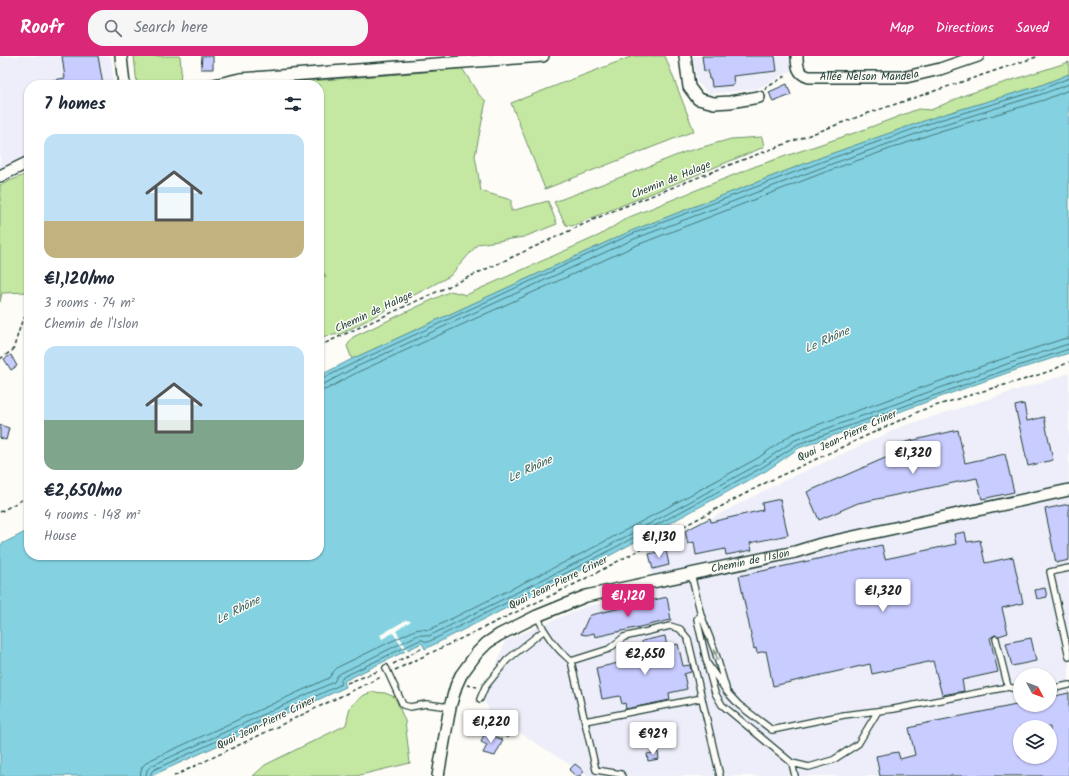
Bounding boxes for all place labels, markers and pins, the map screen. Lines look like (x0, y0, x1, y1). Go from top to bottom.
pin: €1,320 (880, 441, 946, 475)
pin: €1,130 (626, 525, 692, 559)
pin: €1,320 (850, 579, 916, 613)
pin: €1,120 (595, 584, 661, 618)
pin: €2,650 (612, 642, 678, 676)
pin: €1,220 (458, 710, 524, 744)
pin: €929 (629, 722, 677, 756)

